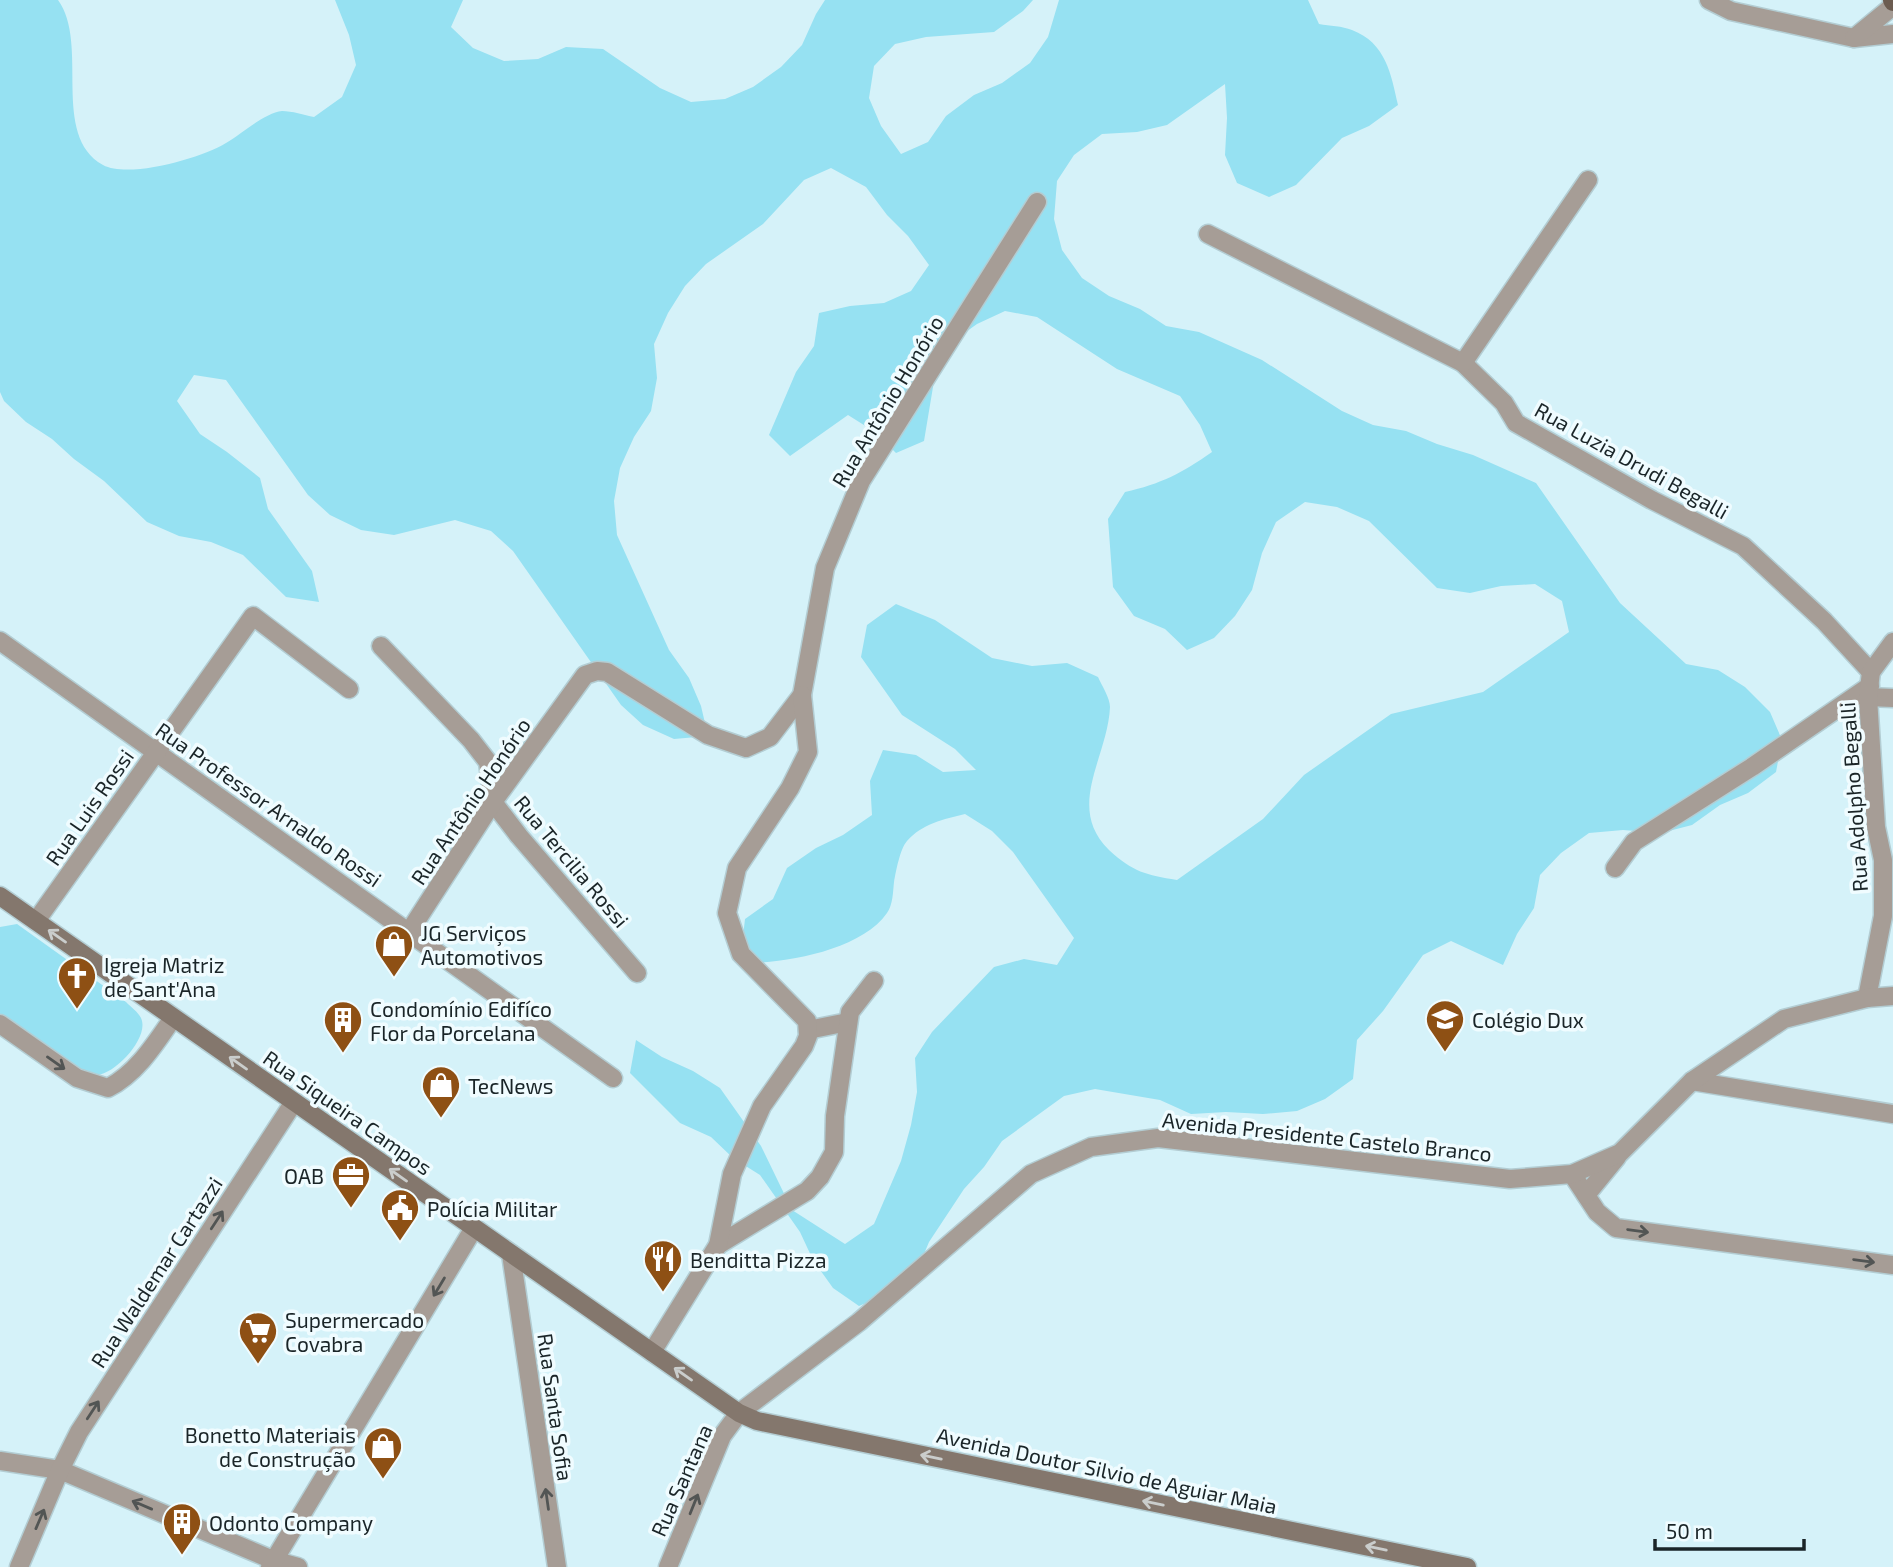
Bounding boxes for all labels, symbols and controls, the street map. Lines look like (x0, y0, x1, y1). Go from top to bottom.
street label: Rua Antônio Honório (826, 311, 948, 491)
street label: Rua Luzia Drudi Begalli (1531, 396, 1733, 524)
street label: Rua Adolpho Begalli (1834, 701, 1872, 893)
street label: Rua Antônio Honório (405, 713, 535, 889)
street label: Rua Professor Arnaldo Rossi (151, 716, 387, 892)
street label: Rua Luis Rossi (40, 744, 138, 870)
street label: Rua Tercilia Rossi (510, 790, 634, 932)
place label: JG Serviços Automotivos (421, 920, 543, 969)
shop icon: JG Serviços Automotivos (373, 923, 415, 978)
one-way arrow (48, 929, 67, 943)
place label: Igreja Matriz de Sant'Ana (104, 952, 224, 1001)
church icon: Igreja Matriz de Sant'Ana (56, 955, 98, 1010)
place label: Condomínio Edifíco Flor da Porcelana (370, 996, 552, 1045)
school or university icon: Colégio Dux (1424, 998, 1466, 1053)
building icon: Condomínio Edifíco Flor da Porcelana (322, 999, 364, 1054)
place label: Colégio Dux (1472, 1007, 1584, 1032)
street label: Rua Siqueira Campos (259, 1044, 437, 1180)
one-way arrow (46, 1056, 65, 1070)
one-way arrow (229, 1056, 248, 1070)
shop icon: TecNews (420, 1064, 462, 1119)
place label: TecNews (468, 1073, 553, 1098)
street label: Avenida Presidente Castelo Branco (1161, 1106, 1493, 1166)
office icon: OAB (330, 1154, 372, 1209)
place label: OAB (284, 1163, 324, 1188)
one-way arrow (389, 1168, 408, 1182)
street label: Rua Waldemar Cartazzi (85, 1172, 227, 1372)
public building icon: Polícia Militar (379, 1187, 421, 1242)
place label: Polícia Militar (427, 1196, 558, 1221)
one-way arrow (210, 1211, 225, 1230)
one-way arrow (1627, 1225, 1649, 1238)
restaurant icon: Benditta Pizza (642, 1238, 684, 1293)
place label: Benditta Pizza (690, 1247, 827, 1272)
one-way arrow (1852, 1255, 1875, 1268)
one-way arrow (432, 1276, 446, 1296)
place label: Supermercado Covabra (285, 1307, 424, 1356)
supermarket icon: Supermercado Covabra (237, 1310, 279, 1365)
street label: Rua Santa Sofia (533, 1332, 579, 1482)
one-way arrow (674, 1367, 693, 1381)
one-way arrow (87, 1401, 101, 1421)
street label: Rua Santana (645, 1420, 717, 1540)
place label: Bonetto Materiais de Construção (185, 1422, 356, 1473)
street label: Avenida Doutor Silvio de Aguiar Maia (935, 1422, 1279, 1518)
shop icon: Bonetto Materiais de Construção (362, 1425, 404, 1480)
one-way arrow (920, 1449, 943, 1463)
one-way arrow (540, 1489, 553, 1511)
one-way arrow (688, 1494, 701, 1515)
one-way arrow (1142, 1495, 1165, 1509)
one-way arrow (132, 1498, 154, 1511)
building icon: Odonto Company (161, 1501, 203, 1556)
one-way arrow (34, 1508, 47, 1530)
scale bar (1655, 1508, 1804, 1552)
place label: Odonto Company (209, 1510, 373, 1535)
text: 50 m (1666, 1518, 1713, 1543)
one-way arrow (1365, 1541, 1388, 1555)

